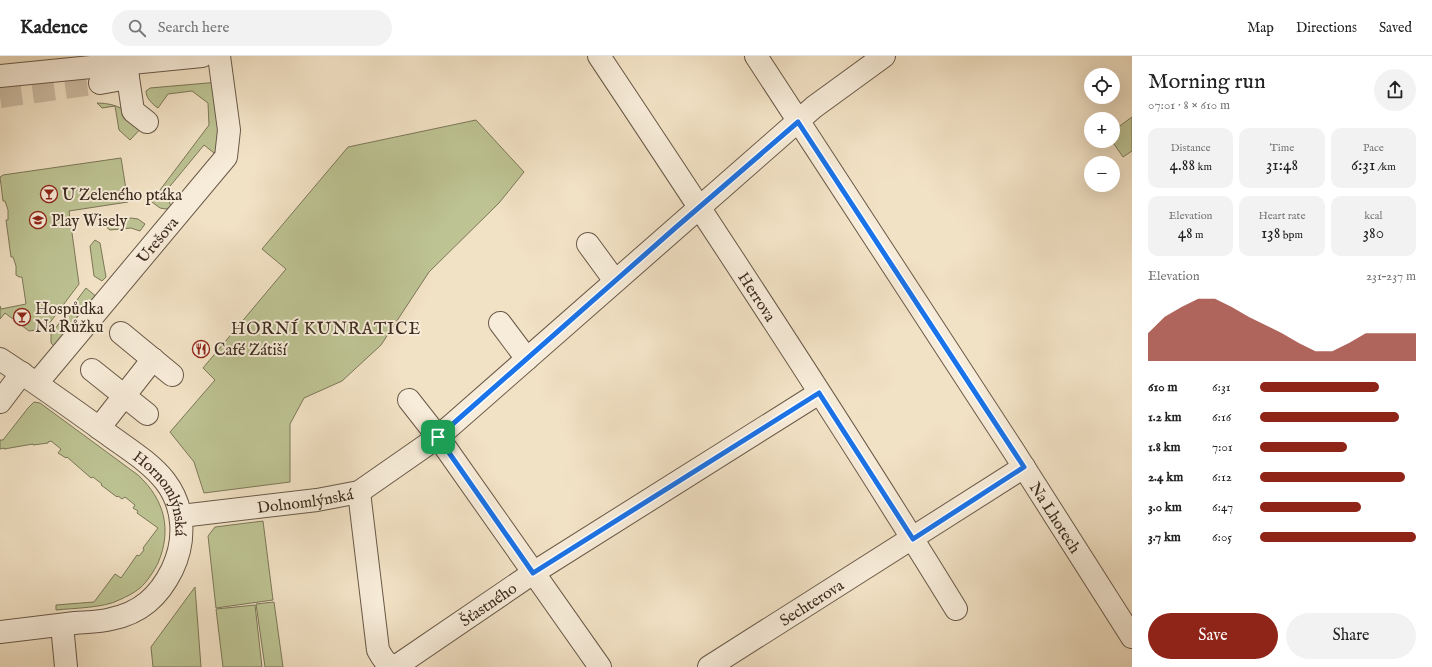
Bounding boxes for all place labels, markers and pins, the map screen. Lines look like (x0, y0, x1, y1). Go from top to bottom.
bar icon: U Zeleného ptáka (39, 184, 59, 204)
place label: U Zeleného ptáka (62, 186, 182, 206)
school or university icon: Play Wisely (28, 210, 48, 230)
place label: Play Wisely (51, 212, 127, 232)
place label: Hospůdka Na Růžku (35, 300, 104, 338)
bar icon: Hospůdka Na Růžku (12, 307, 32, 327)
restaurant icon: Café Zátiší (191, 339, 211, 359)
place label: Café Zátiší (214, 341, 288, 361)
pin (421, 420, 455, 454)

